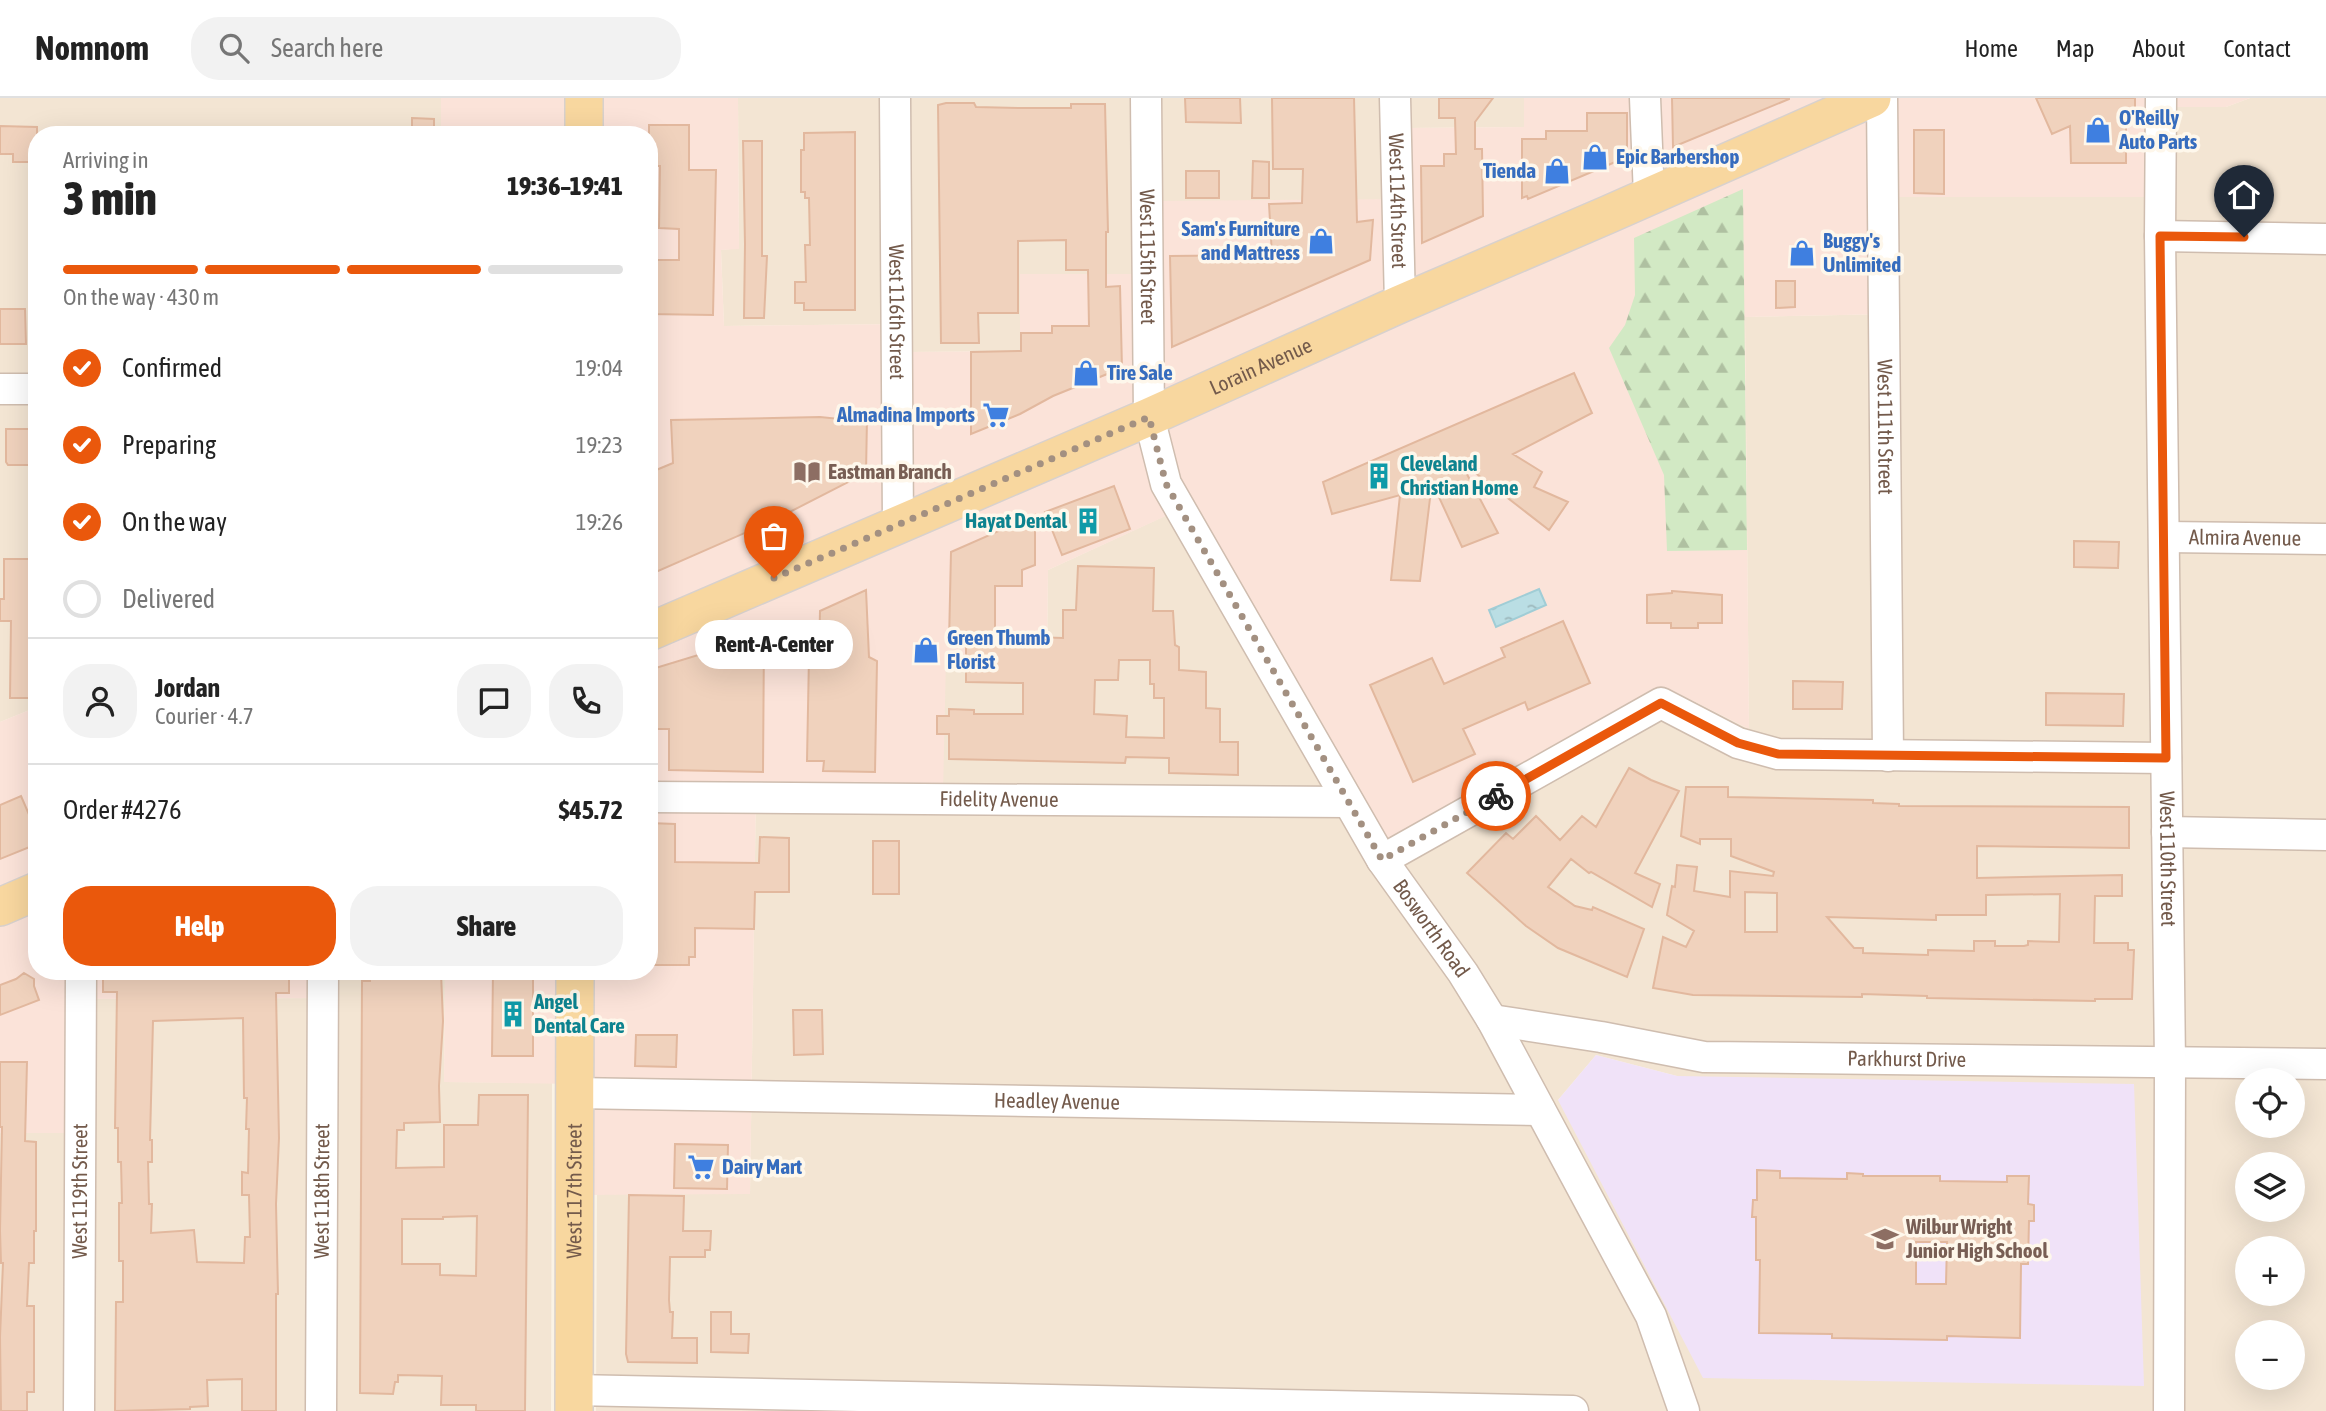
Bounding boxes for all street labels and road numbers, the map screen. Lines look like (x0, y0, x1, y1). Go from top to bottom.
street label: West 114th Street (1385, 133, 1412, 269)
street label: West 115th Street (1136, 189, 1161, 325)
street label: West 116th Street (885, 244, 910, 380)
street label: Lorain Avenue (1206, 332, 1315, 399)
street label: West 111th Street (1873, 359, 1899, 495)
street label: Almira Avenue (2189, 524, 2301, 550)
street label: Fidelity Avenue (939, 786, 1059, 811)
street label: West 110th Street (2156, 791, 2181, 927)
street label: Bosworth Road (1389, 874, 1475, 981)
street label: Parkhurst Drive (1847, 1046, 1966, 1071)
street label: Headley Avenue (994, 1087, 1120, 1114)
street label: West 119th Street (67, 1123, 91, 1259)
street label: West 118th Street (309, 1123, 333, 1259)
street label: West 117th Street (561, 1123, 586, 1259)

